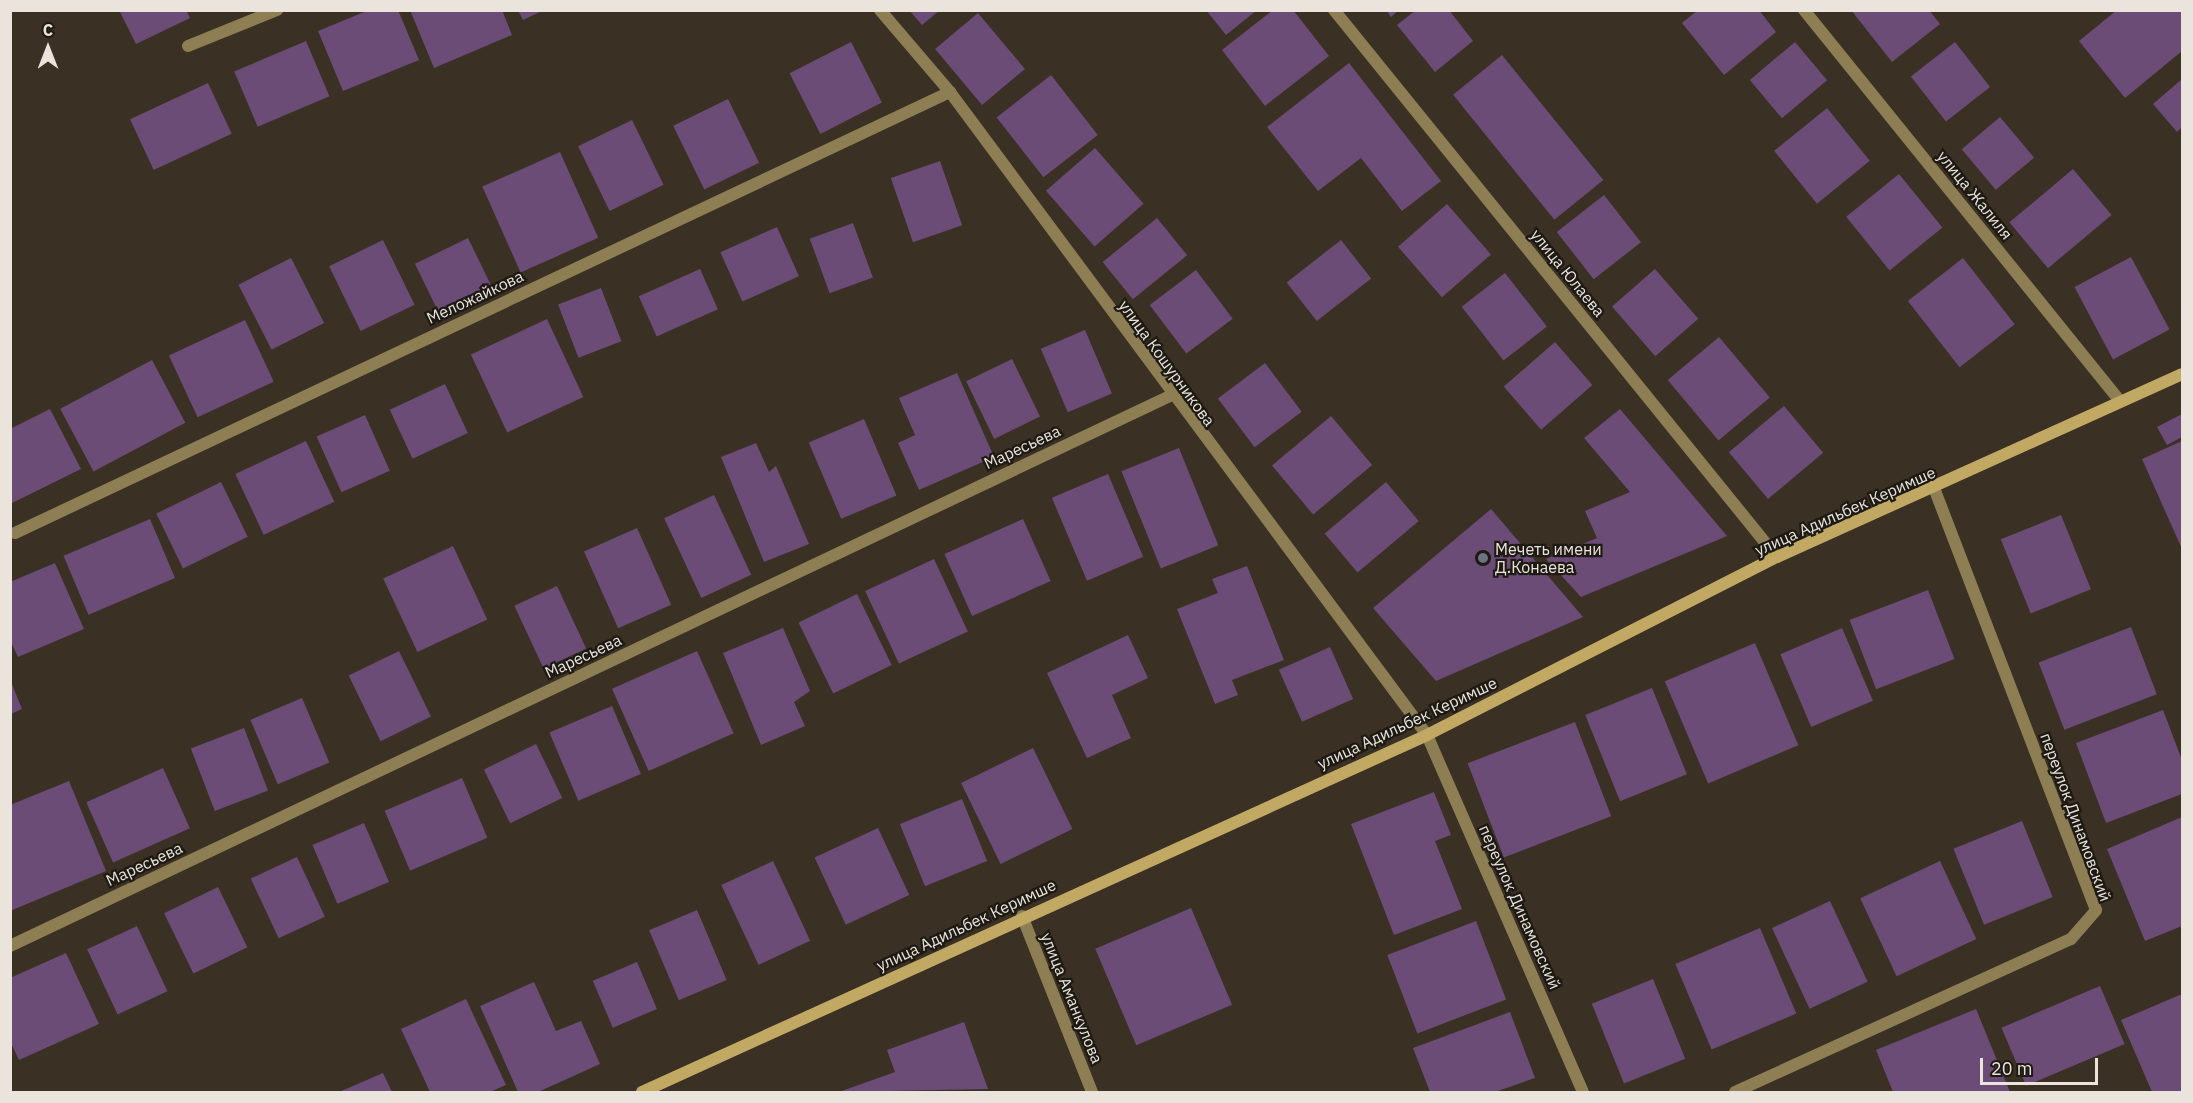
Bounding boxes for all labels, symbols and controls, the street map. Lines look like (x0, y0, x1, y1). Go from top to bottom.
north arrow (18, 18, 78, 78)
text: С (43, 20, 53, 40)
street label: улица Жалиля (1933, 147, 2017, 243)
street label: улица Юлаева (1527, 225, 1609, 321)
street label: Меложайкова (424, 266, 526, 328)
street label: улица Кошурникова (1115, 296, 1219, 430)
street label: Маресьева (981, 421, 1063, 473)
street label: улица Адильбек Керимше (1752, 462, 1938, 560)
place label: Мечеть имени Д.Конаева (1495, 539, 1602, 577)
marker: Мечеть имени Д.Конаева (1476, 551, 1490, 565)
street label: Маресьева (542, 630, 624, 682)
street label: улица Адильбек Керимше (1314, 673, 1500, 773)
street label: переулок Динамовский (2037, 730, 2115, 904)
street label: переулок Динамовский (1475, 822, 1565, 992)
street label: Маресьева (103, 838, 185, 890)
street label: улица Адильбек Керимше (873, 875, 1059, 975)
street label: улица Аманкулова (1037, 930, 1107, 1066)
scale bar (1983, 1046, 2102, 1084)
text: 20 m (1991, 1057, 2033, 1080)

